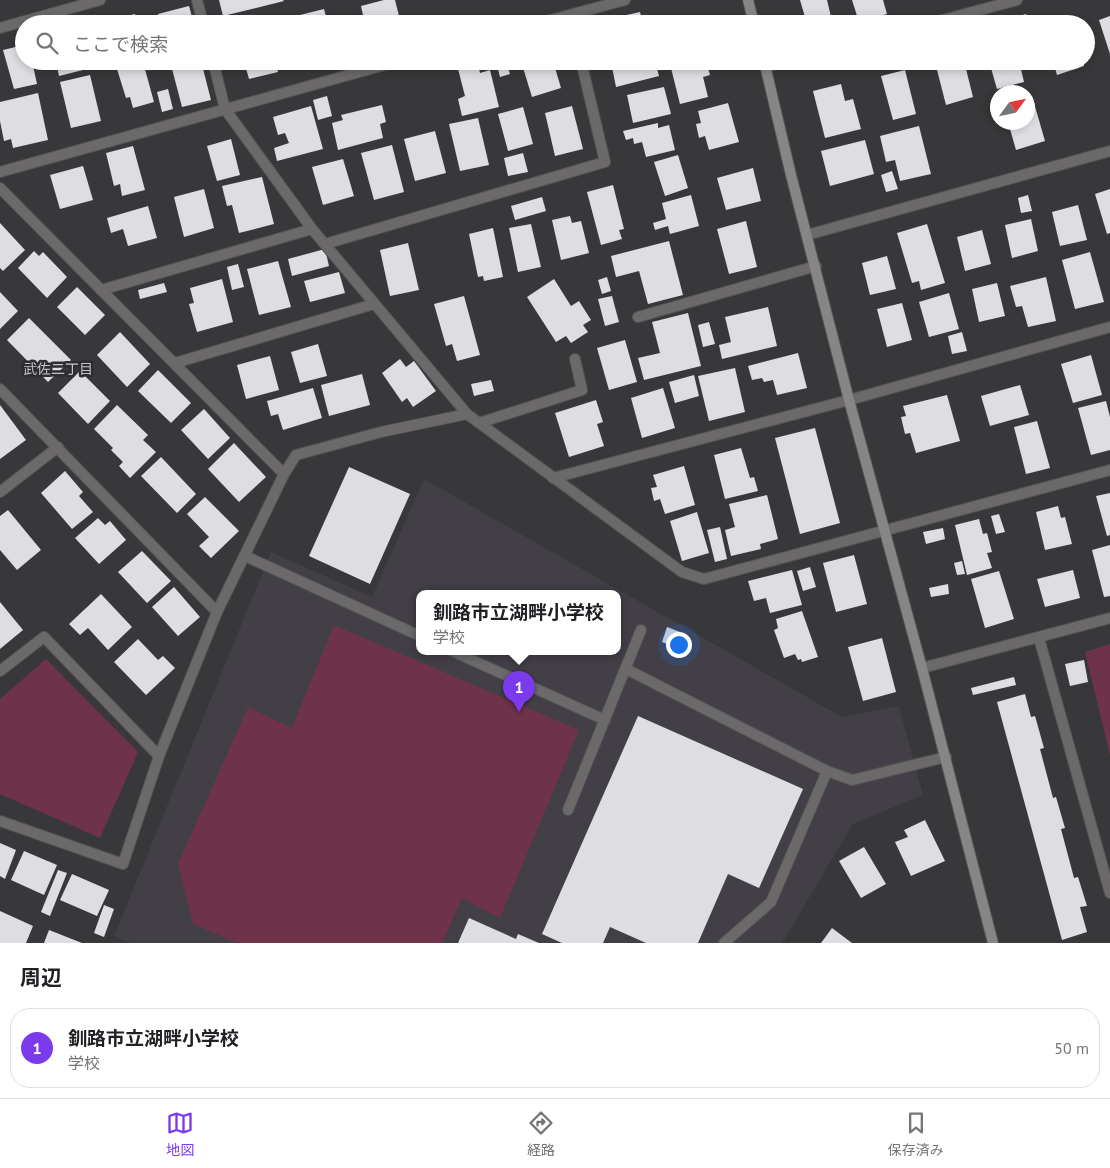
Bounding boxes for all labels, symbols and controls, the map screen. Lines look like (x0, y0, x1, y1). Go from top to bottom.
search box (15, 15, 1095, 70)
icon: search (33, 29, 61, 57)
text: ここで検索 (73, 32, 168, 56)
north arrow (990, 85, 1035, 130)
district label: 武佐二丁目 (23, 360, 93, 378)
popup (416, 590, 621, 655)
text: 釧路市立湖畔小学校 (433, 600, 604, 624)
text: 学校 (433, 627, 465, 647)
your location (666, 632, 692, 658)
pin: 1 (503, 671, 535, 712)
text: 周辺 (20, 964, 62, 991)
text: 釧路市立湖畔小学校 (68, 1026, 239, 1050)
text: 1 (32, 1038, 42, 1058)
text: 50 m (1054, 1038, 1089, 1058)
text: 学校 (68, 1053, 100, 1073)
tab: 地図 (166, 1109, 194, 1159)
tab: 経路 (527, 1109, 555, 1159)
tab: 保存済み (888, 1109, 944, 1159)

